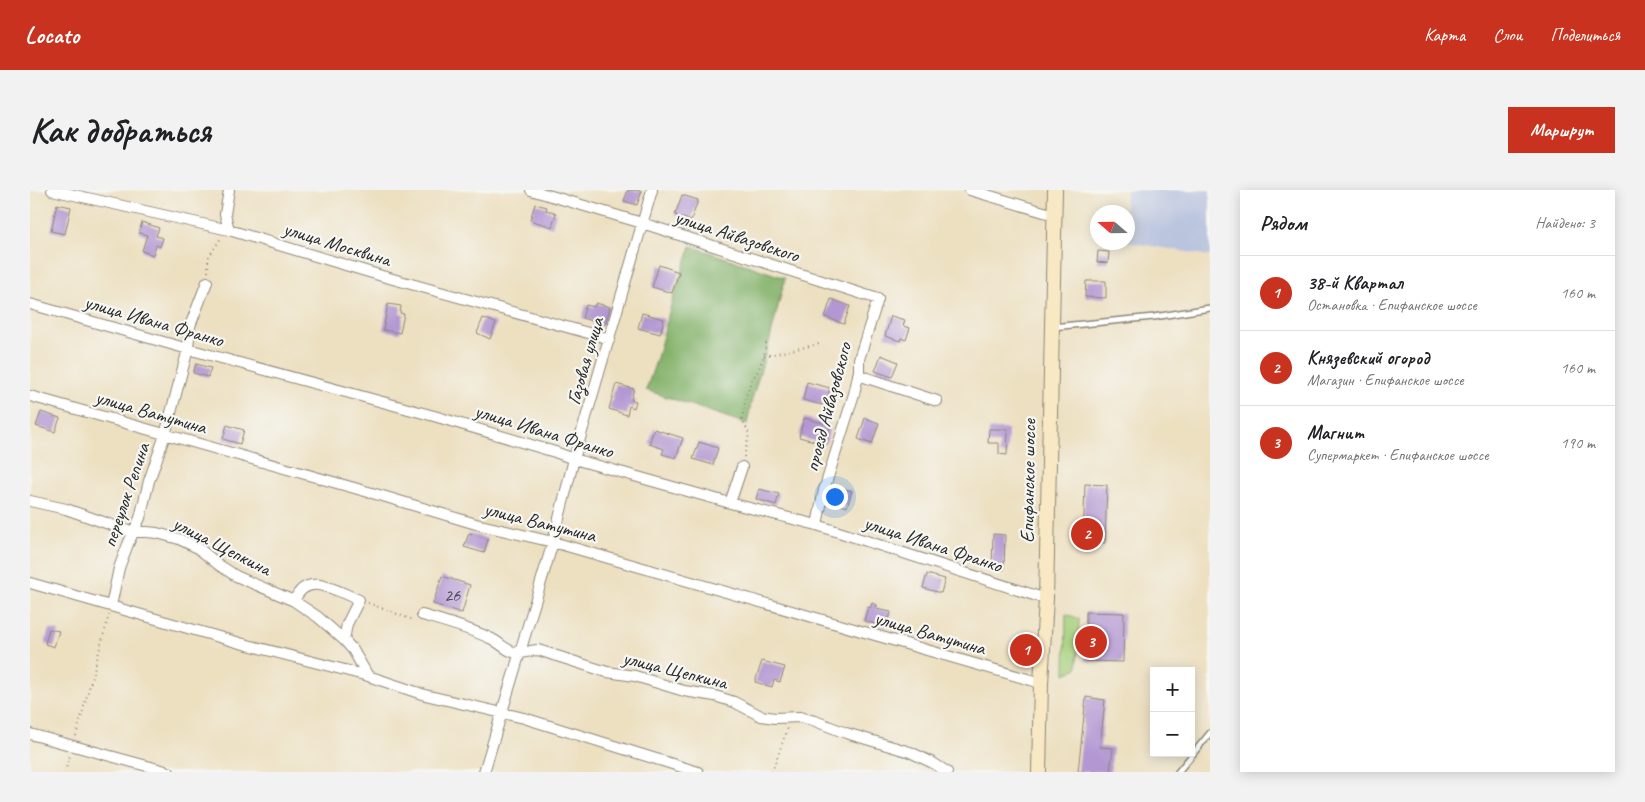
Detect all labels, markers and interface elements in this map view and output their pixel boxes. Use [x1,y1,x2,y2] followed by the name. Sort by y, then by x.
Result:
[25,20,79,50] text: Locato
[1424,24,1465,46] text: Карта
[1493,24,1522,46] text: Слои
[1550,24,1620,46] text: Поделиться
[1508,107,1615,153] button: Маршрут
[30,108,211,153] text: Как добраться
[671,204,803,268] street label: улица Айвазовского
[1090,205,1135,250] north arrow
[1260,210,1307,236] text: Рядом
[1535,213,1595,233] text: Найдено: 3
[279,216,395,273] street label: улица Москвина
[1307,271,1403,295] text: 38-й Квартал
[1272,283,1280,303] text: 1
[1561,283,1595,303] text: 160 m
[81,289,227,353] street label: улица Ивана Франко
[1307,295,1477,315] text: Остановка · Епифанское шоссе
[561,313,611,408] street label: Газовая улица
[799,339,857,474] street label: проезд Айвазовского
[1307,346,1429,370] text: Князевский огород
[1272,358,1280,378] text: 2
[1561,358,1595,378] text: 160 m
[1307,370,1464,390] text: Магазин · Епифанское шоссе
[92,384,211,440] street label: улица Ватутина
[471,398,617,464] street label: улица Ивана Франко
[1014,417,1042,543] street label: Епифанское шоссе
[1307,421,1364,445] text: Магнит
[1272,433,1280,453] text: 3
[1561,433,1595,453] text: 190 m
[96,438,156,550] street label: переулок Репина
[1307,445,1488,465] text: Супермаркет · Епифанское шоссе
[822,484,848,510] your location
[481,496,600,548] street label: улица Ватутина
[168,510,277,582] street label: улица Щепкина
[860,510,1006,578] street label: улица Ивана Франко
[1071,515,1103,553] pin: 2
[444,584,461,606] house number: 26
[871,605,990,661] street label: улица Ватутина
[1075,623,1107,661] pin: 3
[1010,631,1042,669] pin: 1
[619,645,731,695] street label: улица Щепкина
[1150,667,1195,757] map controls
[1150,667,1195,712] button: +
[1150,712,1195,757] button: −

